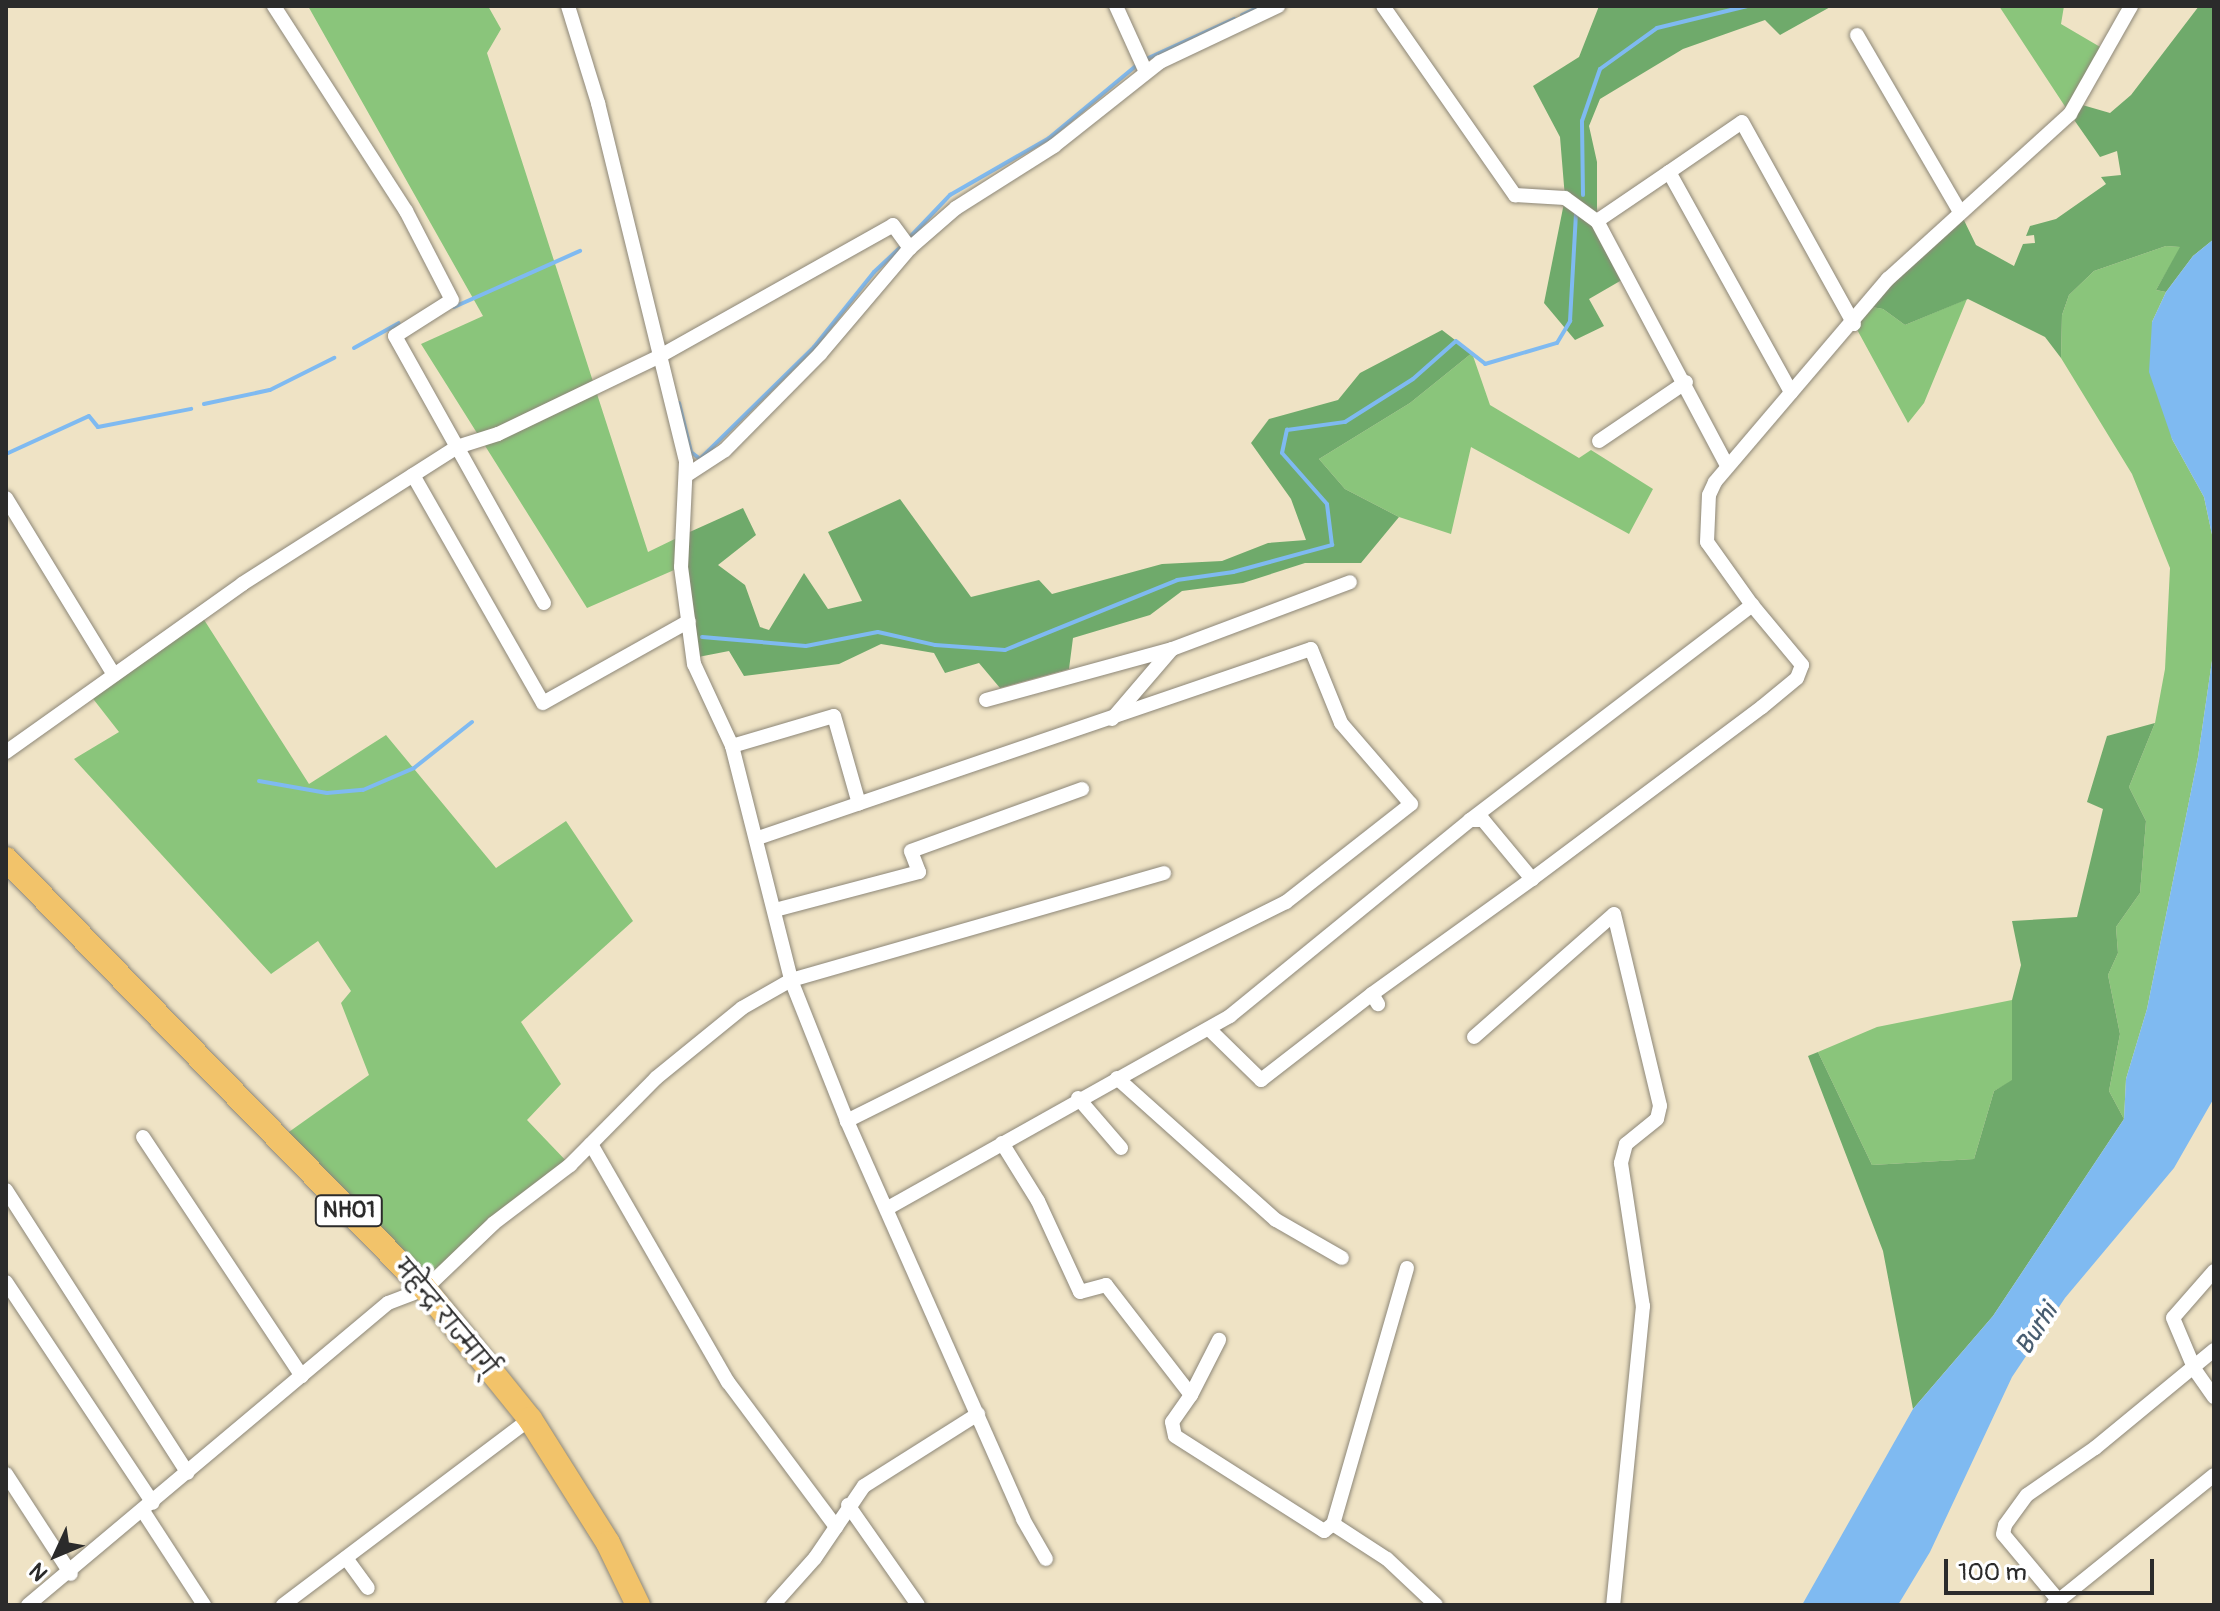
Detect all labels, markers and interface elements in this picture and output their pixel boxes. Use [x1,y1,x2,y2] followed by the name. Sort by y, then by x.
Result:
[313,1193,385,1229] road number: NH01
[388,1254,502,1382] street label: महेन्द्र राज्मार्ग्
[2009,1299,2065,1361] water label: Burhi
[16,1515,96,1595] north arrow
[1948,1543,2158,1593] scale bar
[23,1557,54,1587] text: N
[1958,1558,2027,1587] text: 100 m

